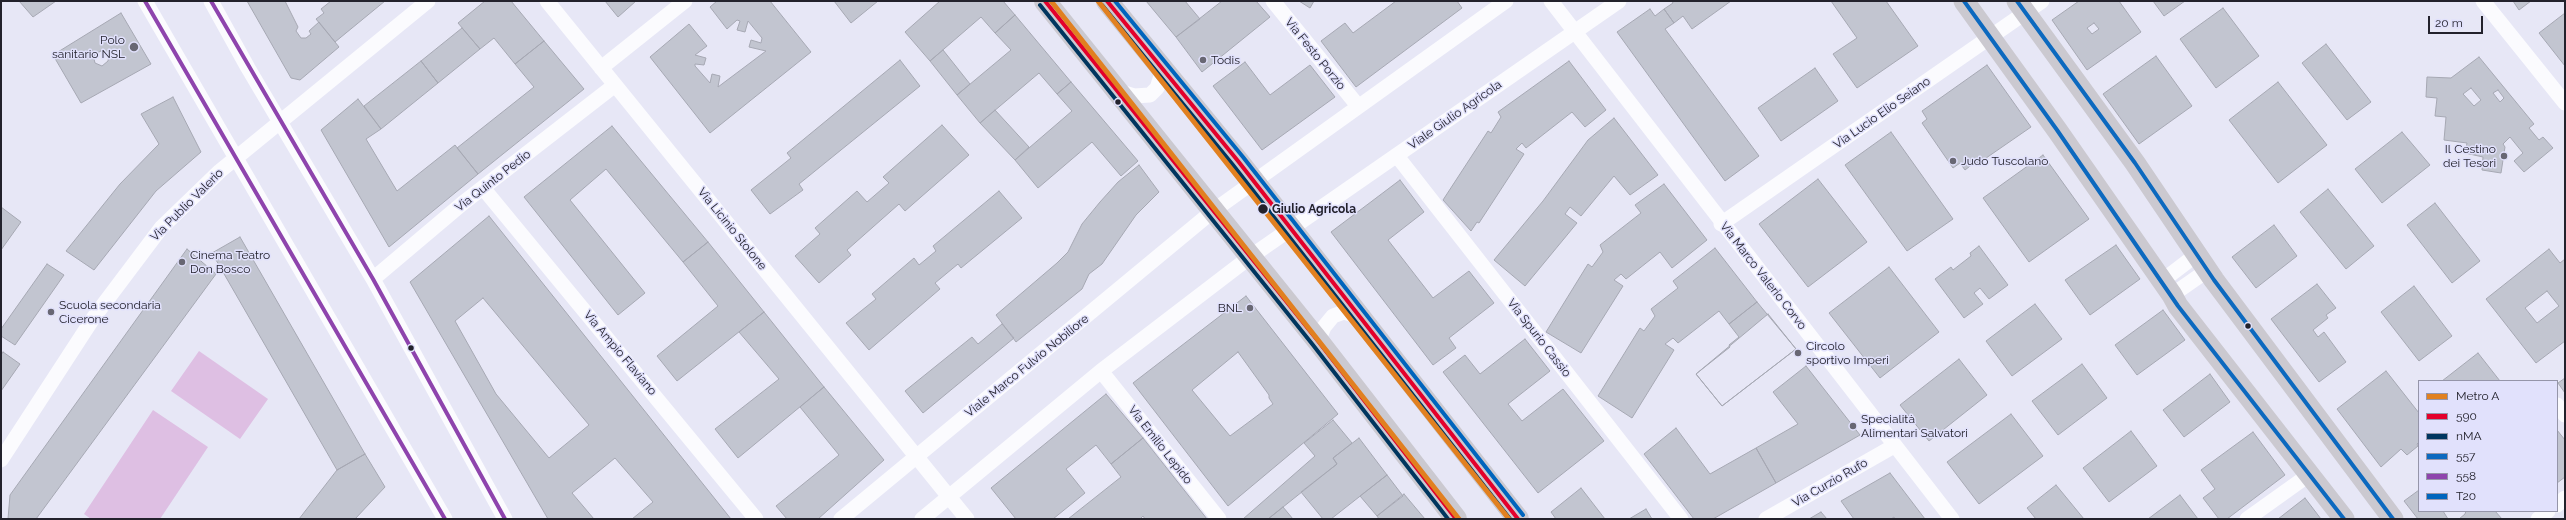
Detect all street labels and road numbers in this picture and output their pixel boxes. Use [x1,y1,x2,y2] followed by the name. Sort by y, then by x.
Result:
[1282,15,1348,93] street label: Via Festo Porzio
[1831,74,1933,152] street label: Via Lucio Elio Seiano
[1406,77,1504,153] street label: Viale Giulio Agricola
[452,147,534,215] street label: Via Quinto Pedio
[148,166,226,244] street label: Via Publio Valerio
[694,185,770,273] street label: Via Licinio Stolone
[1717,219,1809,333] street label: Via Marco Valerio Corvo
[1504,296,1574,380] street label: Via Spurio Cassio
[580,308,660,398] street label: Via Ampio Flaviano
[962,312,1092,420] street label: Viale Marco Fulvio Nobiliore
[1125,403,1195,487] street label: Via Emilio Lepido
[1790,456,1870,510] street label: Via Curzio Rufo

